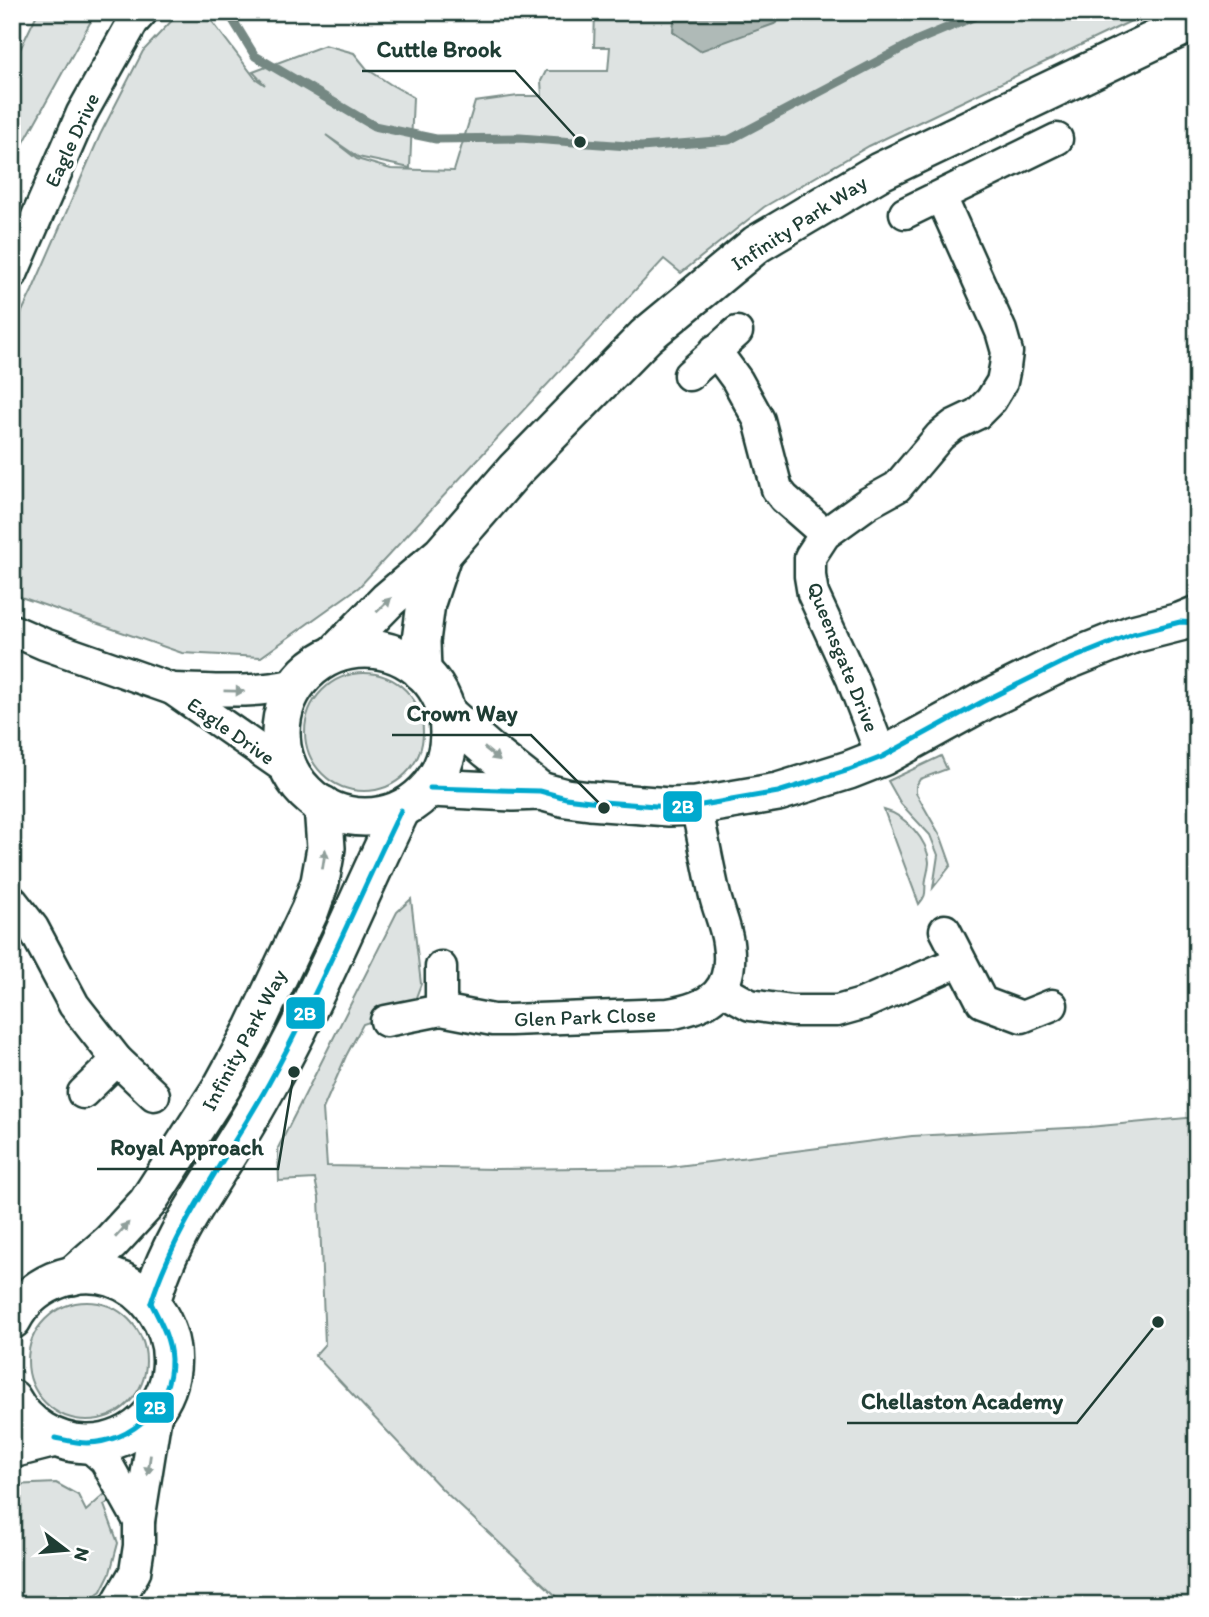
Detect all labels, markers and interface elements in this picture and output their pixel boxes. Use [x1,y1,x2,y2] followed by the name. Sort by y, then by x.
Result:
[362,27,515,71] callout: Cuttle Brook
[377,35,503,63] text: Cuttle Brook
[39,89,104,191] street label: Eagle Drive
[726,169,871,276] street label: Infinity Park Way
[802,578,885,735] street label: Queensgate Drive
[375,597,392,613] one-way arrow
[223,685,245,697] one-way arrow
[183,691,280,770] street label: Eagle Drive
[392,691,531,735] callout: Crown Way
[406,699,518,727] text: Crown Way
[483,746,501,761] one-way arrow
[662,790,703,823] line badge: 2B
[672,795,694,818] text: 2B
[319,848,330,870] one-way arrow
[196,965,291,1115] street label: Infinity Park Way
[285,996,326,1030] line badge: 2B
[294,1002,316,1025] text: 2B
[513,1002,656,1031] street label: Glen Park Close
[97,1125,278,1169] callout: Royal Approach
[110,1133,264,1161] text: Royal Approach
[114,1221,130,1239] one-way arrow
[847,1379,1077,1423] callout: Chellaston Academy
[861,1387,1063,1415] text: Chellaston Academy
[135,1391,175,1424] line badge: 2B
[144,1396,166,1419] text: 2B
[143,1454,154,1476] one-way arrow
[32,1516,102,1586] north arrow
[69,1545,95,1564] text: N

